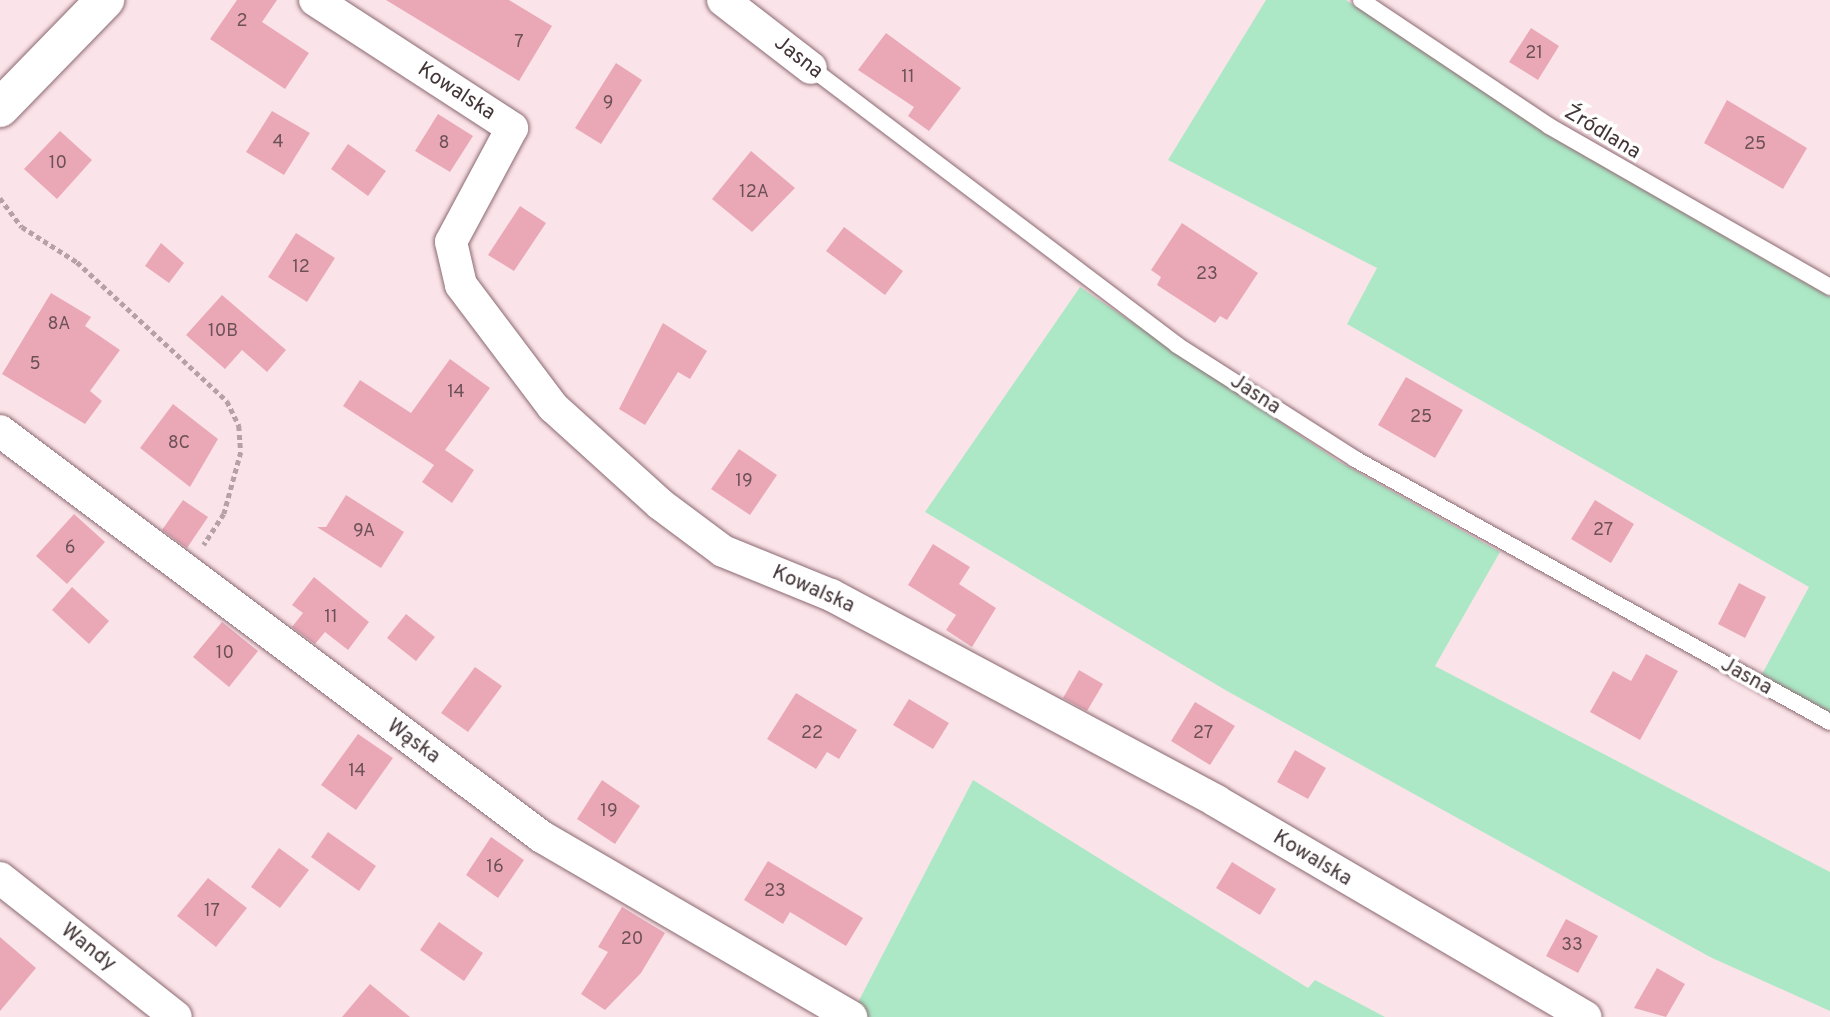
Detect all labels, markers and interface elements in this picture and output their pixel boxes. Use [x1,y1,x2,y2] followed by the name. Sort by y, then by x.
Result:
[236,11,248,33] house number: 2
[768,31,828,85] street label: Jasna
[514,32,524,54] house number: 7
[1525,43,1543,65] house number: 21
[412,58,500,126] street label: Kowalska
[901,67,915,89] house number: 11
[603,93,613,115] house number: 9
[1559,100,1645,166] street label: Źródlana
[272,132,284,154] house number: 4
[439,133,449,155] house number: 8
[1744,134,1766,156] house number: 25
[49,153,67,175] house number: 10
[739,182,769,204] house number: 12A
[292,257,310,279] house number: 12
[1196,264,1218,286] house number: 23
[47,314,71,336] house number: 8A
[208,321,238,343] house number: 10B
[29,354,41,376] house number: 5
[1225,369,1285,421] street label: Jasna
[447,382,465,404] house number: 14
[1410,407,1432,429] house number: 25
[168,433,190,455] house number: 8C
[735,471,753,493] house number: 19
[1593,520,1613,542] house number: 27
[353,521,375,543] house number: 9A
[65,538,75,560] house number: 6
[768,561,858,619] street label: Kowalska
[324,607,338,629] house number: 11
[216,643,234,665] house number: 10
[1716,653,1776,701] street label: Jasna
[381,714,445,770] street label: Wąska
[801,723,823,745] house number: 22
[1193,723,1213,745] house number: 27
[348,761,366,783] house number: 14
[600,801,618,823] house number: 19
[1268,826,1356,892] street label: Kowalska
[486,857,504,879] house number: 16
[764,881,786,903] house number: 23
[204,901,220,923] house number: 17
[55,919,121,977] street label: Wandy
[621,929,643,951] house number: 20
[1561,935,1583,957] house number: 33

